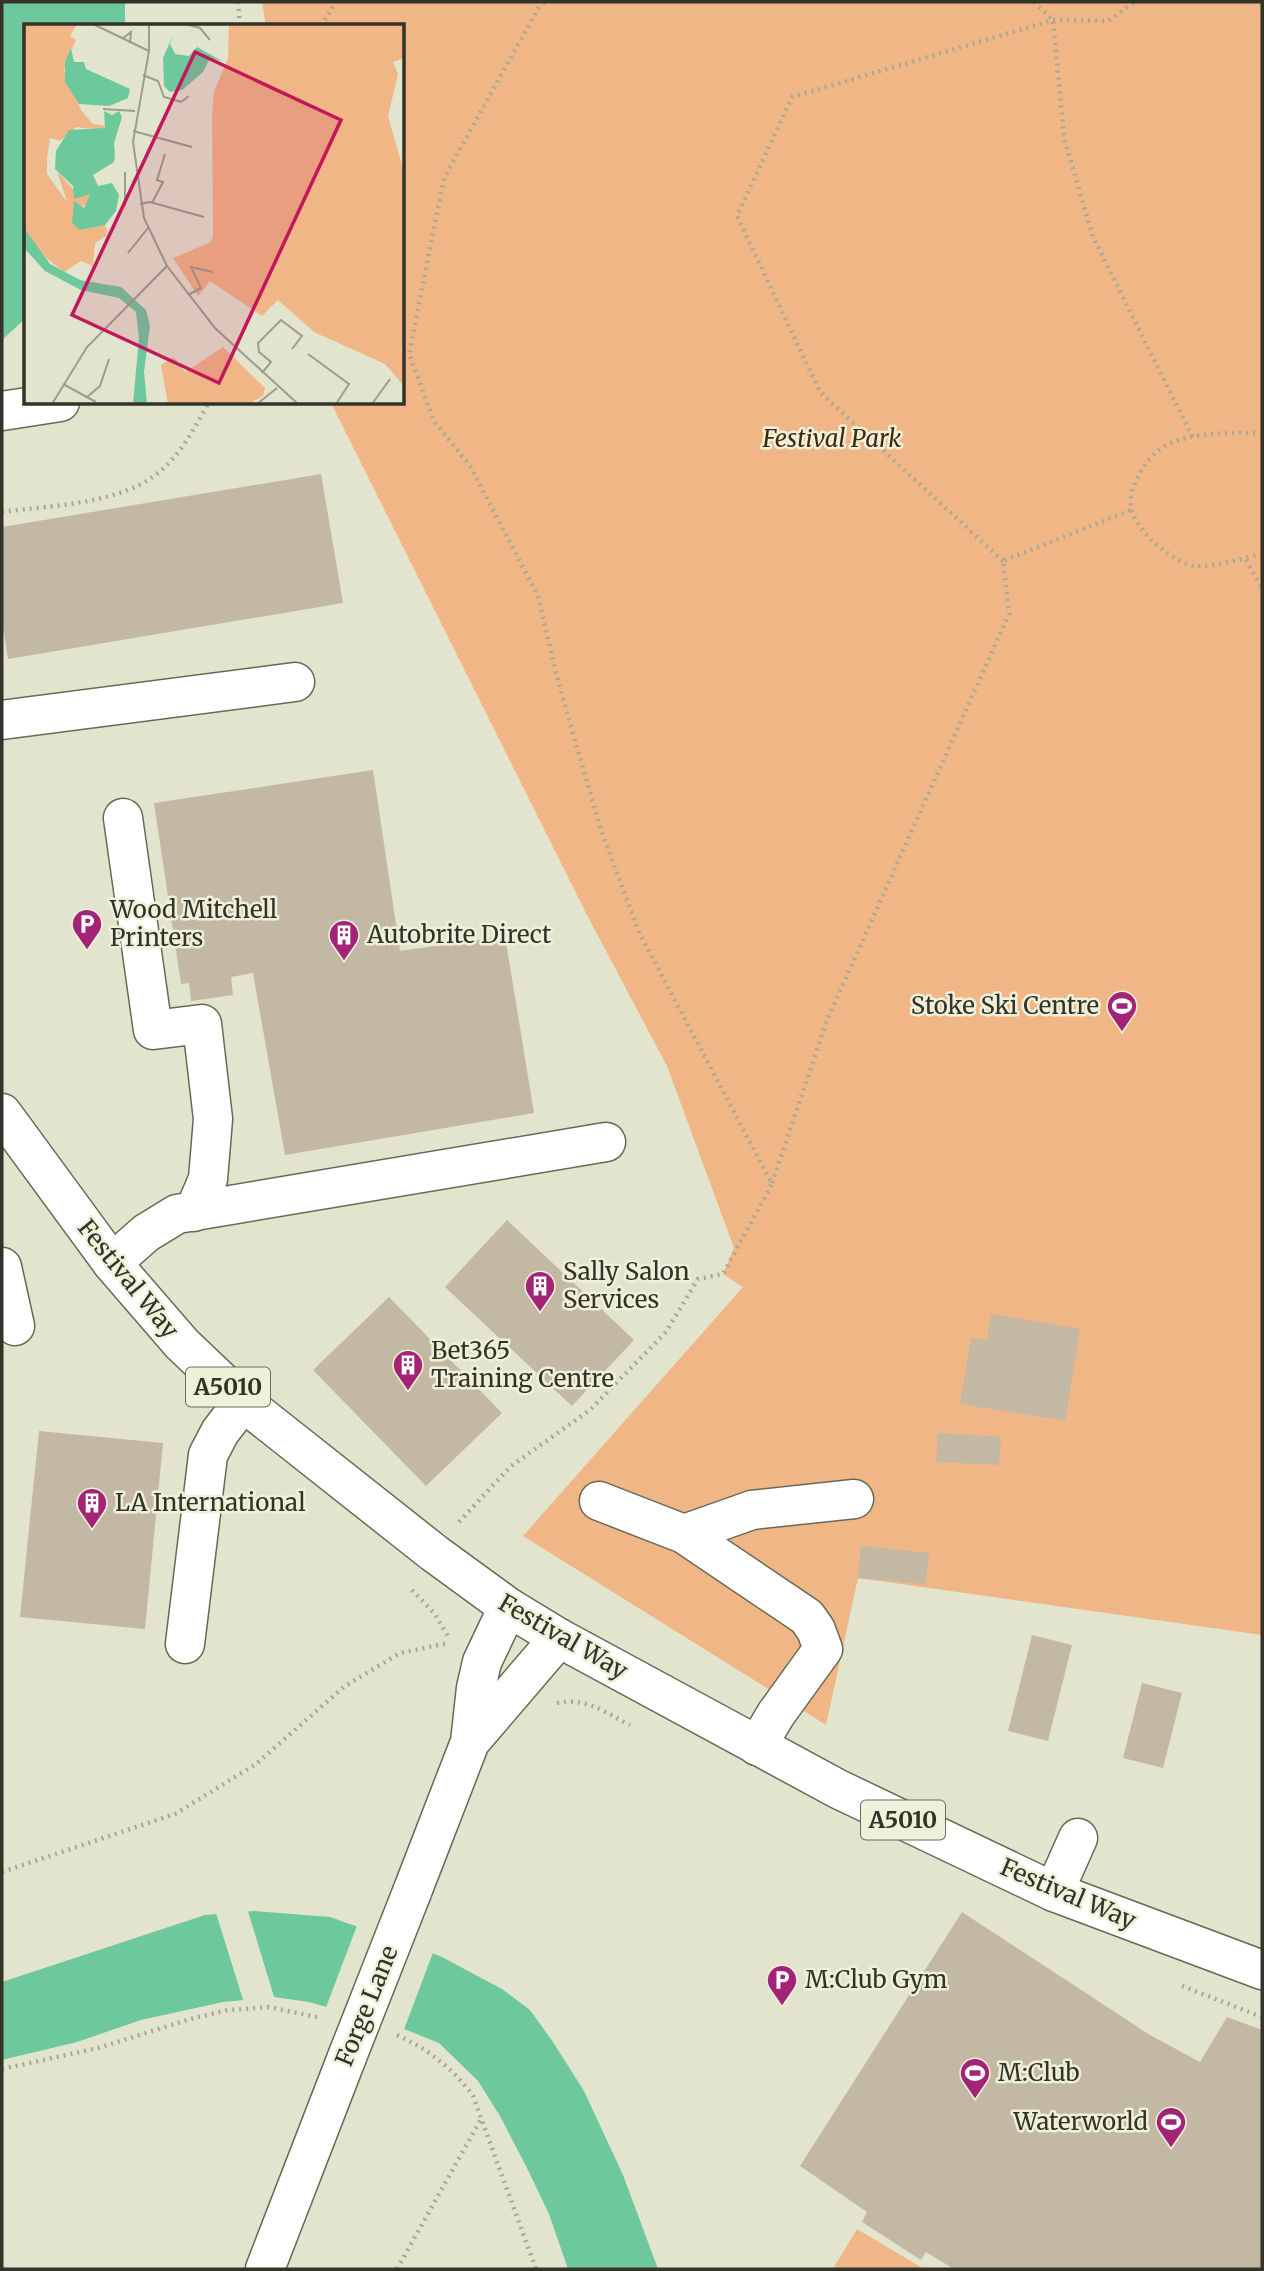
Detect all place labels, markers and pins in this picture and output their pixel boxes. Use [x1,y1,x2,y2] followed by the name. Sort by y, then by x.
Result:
[109,894,277,953] place label: Wood Mitchell Printers
[70,907,104,951] parking icon: Wood Mitchell Printers
[327,918,361,962] building icon: Autobrite Direct
[366,919,552,950] place label: Autobrite Direct
[1105,989,1139,1033] sports icon: Stoke Ski Centre
[911,990,1099,1021] place label: Stoke Ski Centre
[563,1256,690,1315] place label: Sally Salon Services
[523,1269,557,1313] building icon: Sally Salon Services
[431,1335,614,1394] place label: Bet365 Training Centre
[391,1348,425,1392] building icon: Bet365 Training Centre
[75,1486,109,1530] building icon: LA International
[115,1487,306,1518] place label: LA International
[765,1963,799,2007] parking icon: M:Club Gym
[805,1964,947,1995] place label: M:Club Gym
[958,2056,992,2100] sports icon: M:Club
[998,2057,1080,2088] place label: M:Club
[1154,2105,1188,2149] sports icon: Waterworld
[1012,2106,1148,2137] place label: Waterworld

